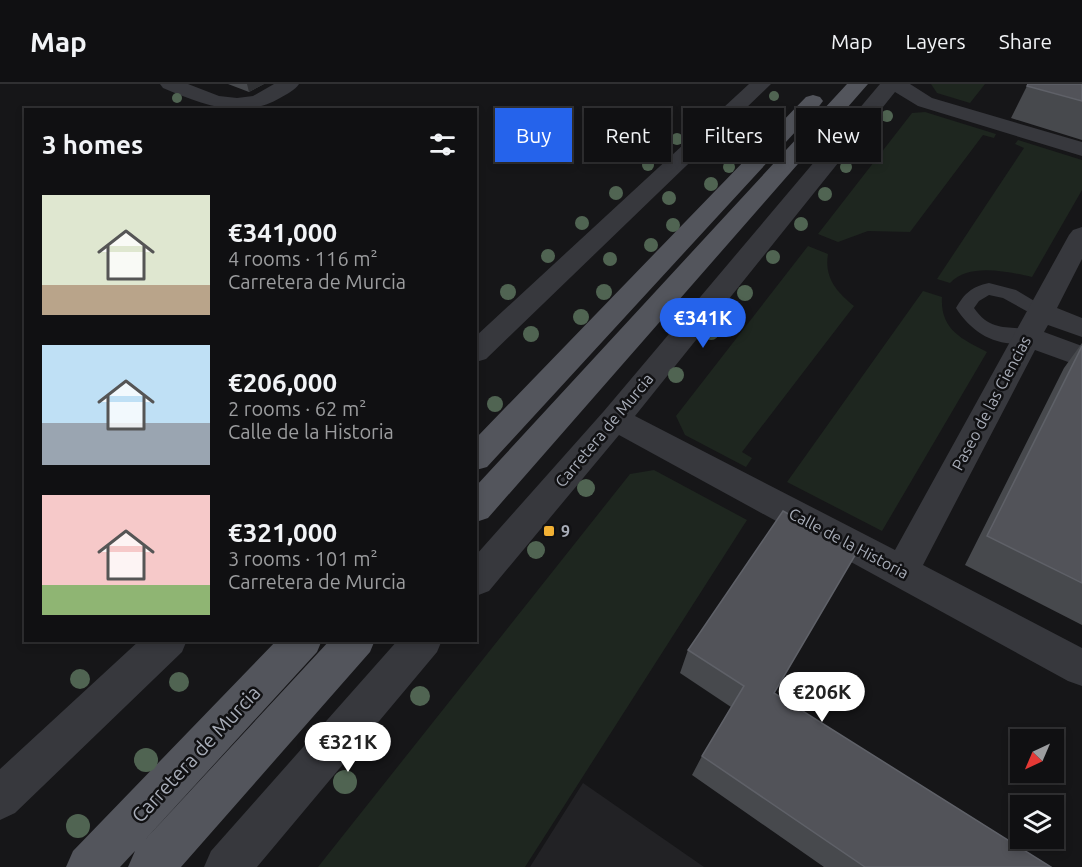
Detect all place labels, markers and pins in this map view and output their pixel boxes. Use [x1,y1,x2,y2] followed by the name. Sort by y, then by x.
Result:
[661,298,745,349] pin: €341K
[561,522,570,540] place label: 9
[542,524,556,538] marker: 9
[780,672,864,723] pin: €206K
[306,722,390,773] pin: €321K

